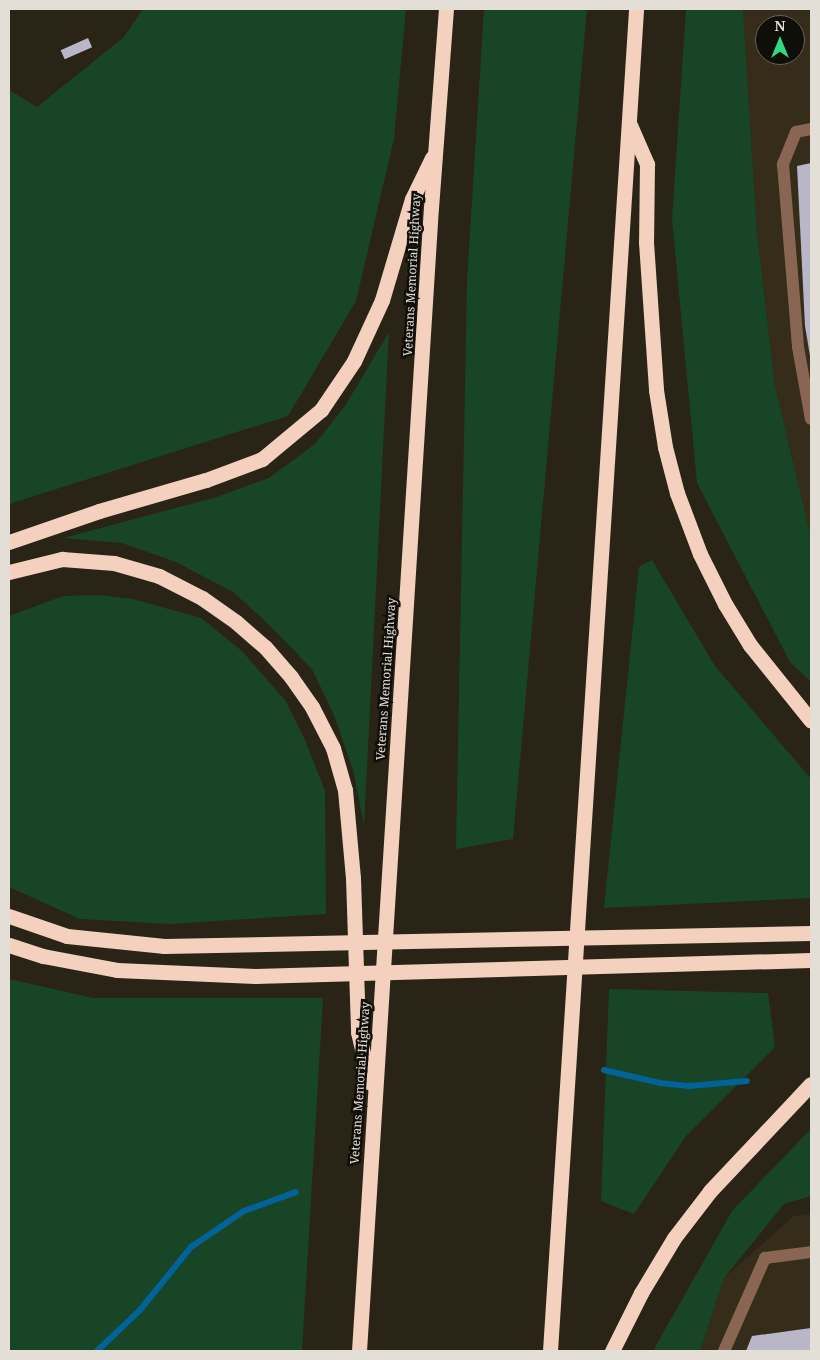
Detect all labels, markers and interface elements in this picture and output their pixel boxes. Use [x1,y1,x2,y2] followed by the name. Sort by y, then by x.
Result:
[755,15,805,65] north arrow
[774,16,786,35] text: N
[401,193,423,357] street label: Veterans Memorial Highway
[373,597,399,761] street label: Veterans Memorial Highway
[347,1001,373,1165] street label: Veterans Memorial Highway

